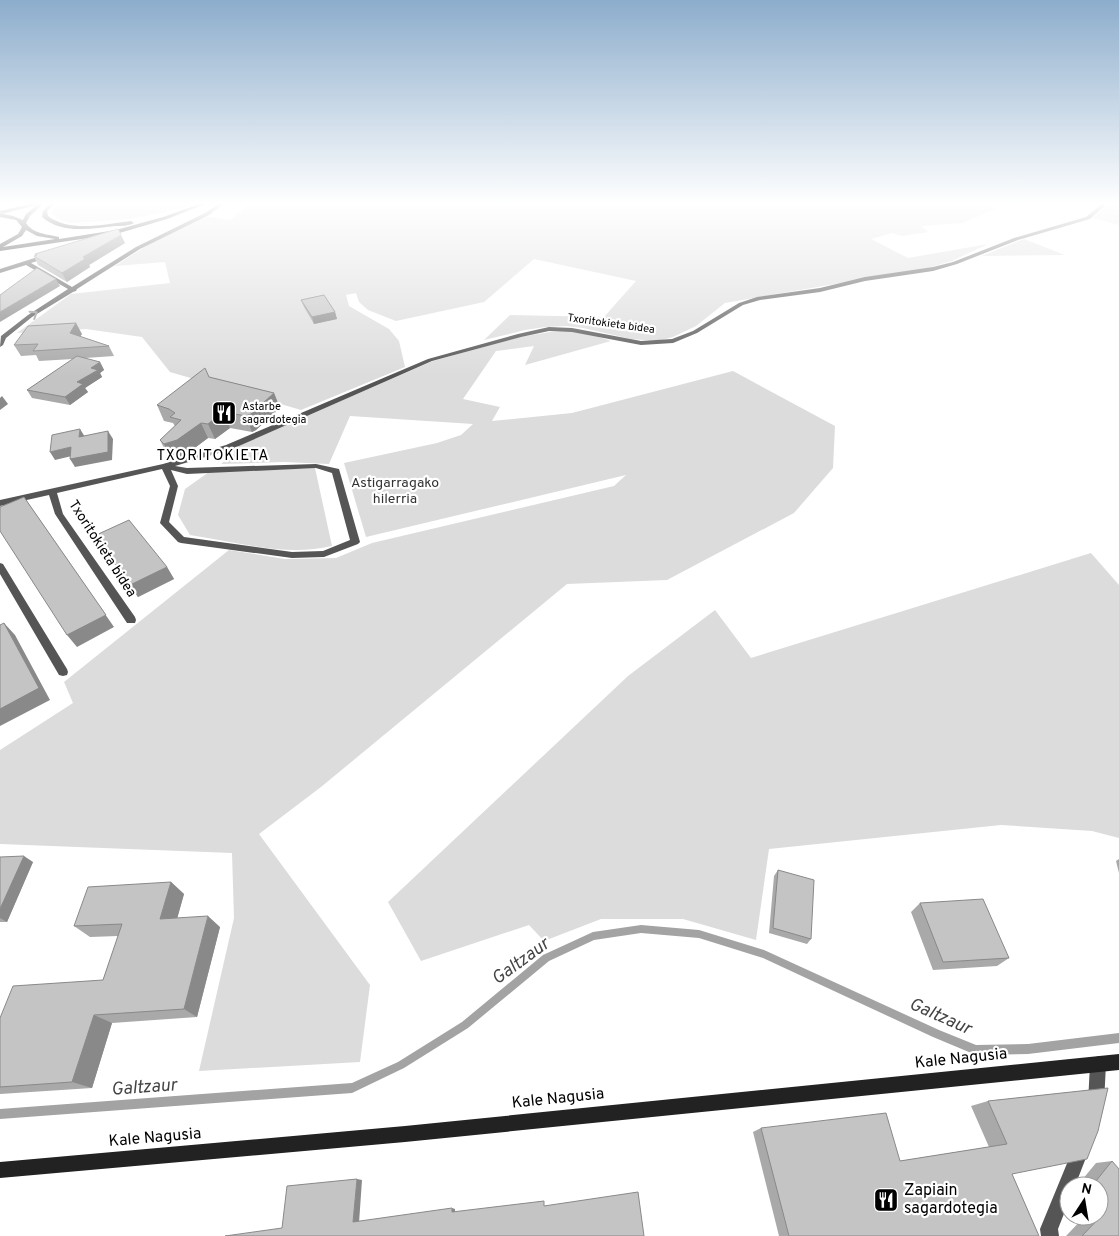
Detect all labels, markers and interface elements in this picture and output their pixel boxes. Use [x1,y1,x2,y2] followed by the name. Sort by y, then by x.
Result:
[28,311,37,321] one-way arrow
[566,311,656,337] street label: Txoritokieta bidea
[211,400,237,426] restaurant icon: Astarbe sagardotegia
[242,400,307,427] place label: Astarbe sagardotegia
[156,447,270,466] district label: TXORITOKIETA
[351,475,439,508] park label: Astigarragako hilerria
[64,497,140,601] street label: Txoritokieta bidea
[488,932,556,991] water label: Galtzaur
[905,993,977,1042] water label: Galtzaur
[914,1044,1008,1074] street label: Kale Nagusia
[110,1074,180,1102] water label: Galtzaur
[511,1084,605,1114] street label: Kale Nagusia
[108,1124,202,1152] street label: Kale Nagusia
[1059,1176,1109,1226] north arrow
[1080,1180,1093,1199] text: N
[904,1181,998,1219] place label: Zapiain sagardotegia
[873,1187,899,1213] restaurant icon: Zapiain sagardotegia

